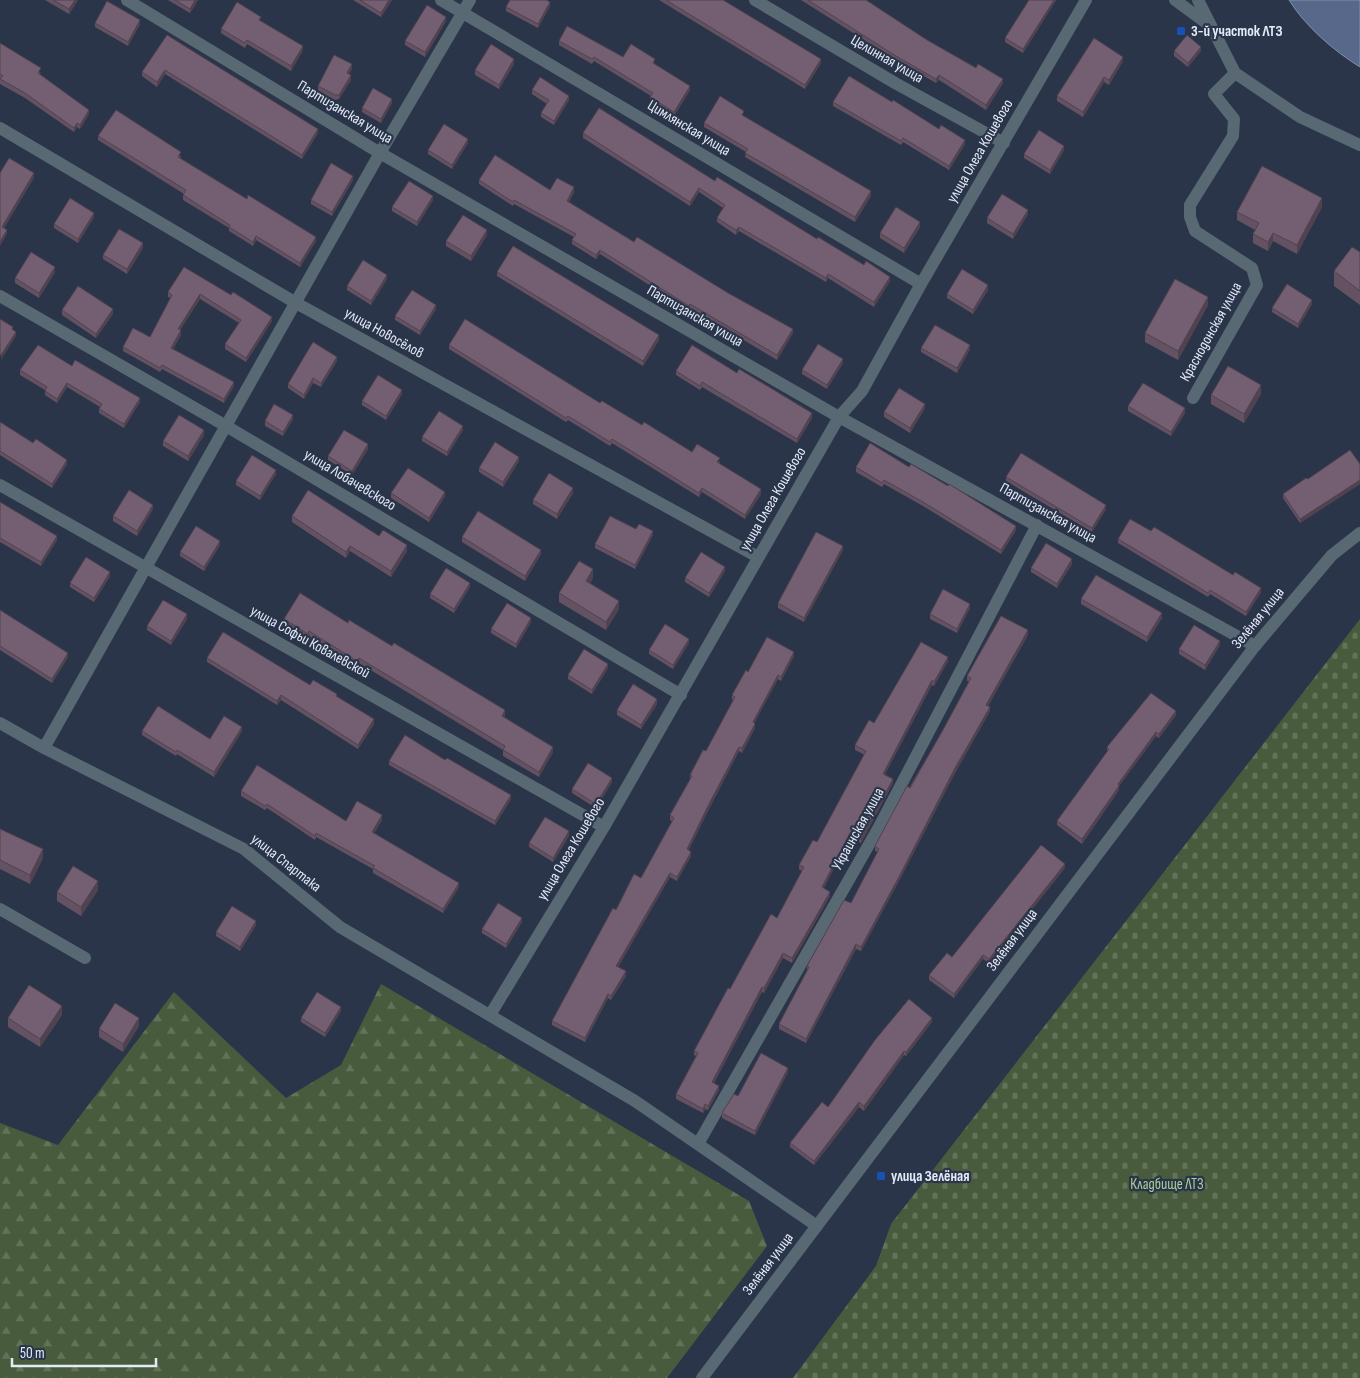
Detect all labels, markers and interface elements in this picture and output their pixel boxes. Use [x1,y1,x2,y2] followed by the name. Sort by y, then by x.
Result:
[1191,22,1282,41] place label: 3-й участок ЛТЗ
[1175,25,1187,37] marker: 3-й участок ЛТЗ
[847,31,927,88] street label: Целинная улица
[294,76,396,148] street label: Партизанская улица
[644,96,734,160] street label: Цимлянская улица
[943,96,1017,206] street label: улица Олега Кошевого
[1176,279,1246,385] street label: Краснодонская улица
[644,281,747,351] street label: Партизанская улица
[341,303,427,363] street label: улица Новосёлов
[736,444,810,554] street label: улица Олега Кошевого
[300,445,400,515] street label: улица Лобачевского
[996,479,1100,548] street label: Партизанская улица
[1227,583,1289,653] street label: Зелёная улица
[247,601,373,683] street label: улица Софьи Ковалевской
[828,784,889,874] street label: Украинская улица
[533,794,609,904] street label: улица Олега Кошевого
[247,830,325,896] street label: улица Спартака
[982,905,1042,975] street label: Зелёная улица
[891,1167,969,1186] place label: улица Зелёная
[875,1170,887,1182] marker: улица Зелёная
[1130,1175,1204,1194] park label: Кладбище ЛТЗ
[738,1229,798,1299] street label: Зелёная улица
[12,1336,156,1368] scale bar
[20,1344,45,1363] text: 50 m

